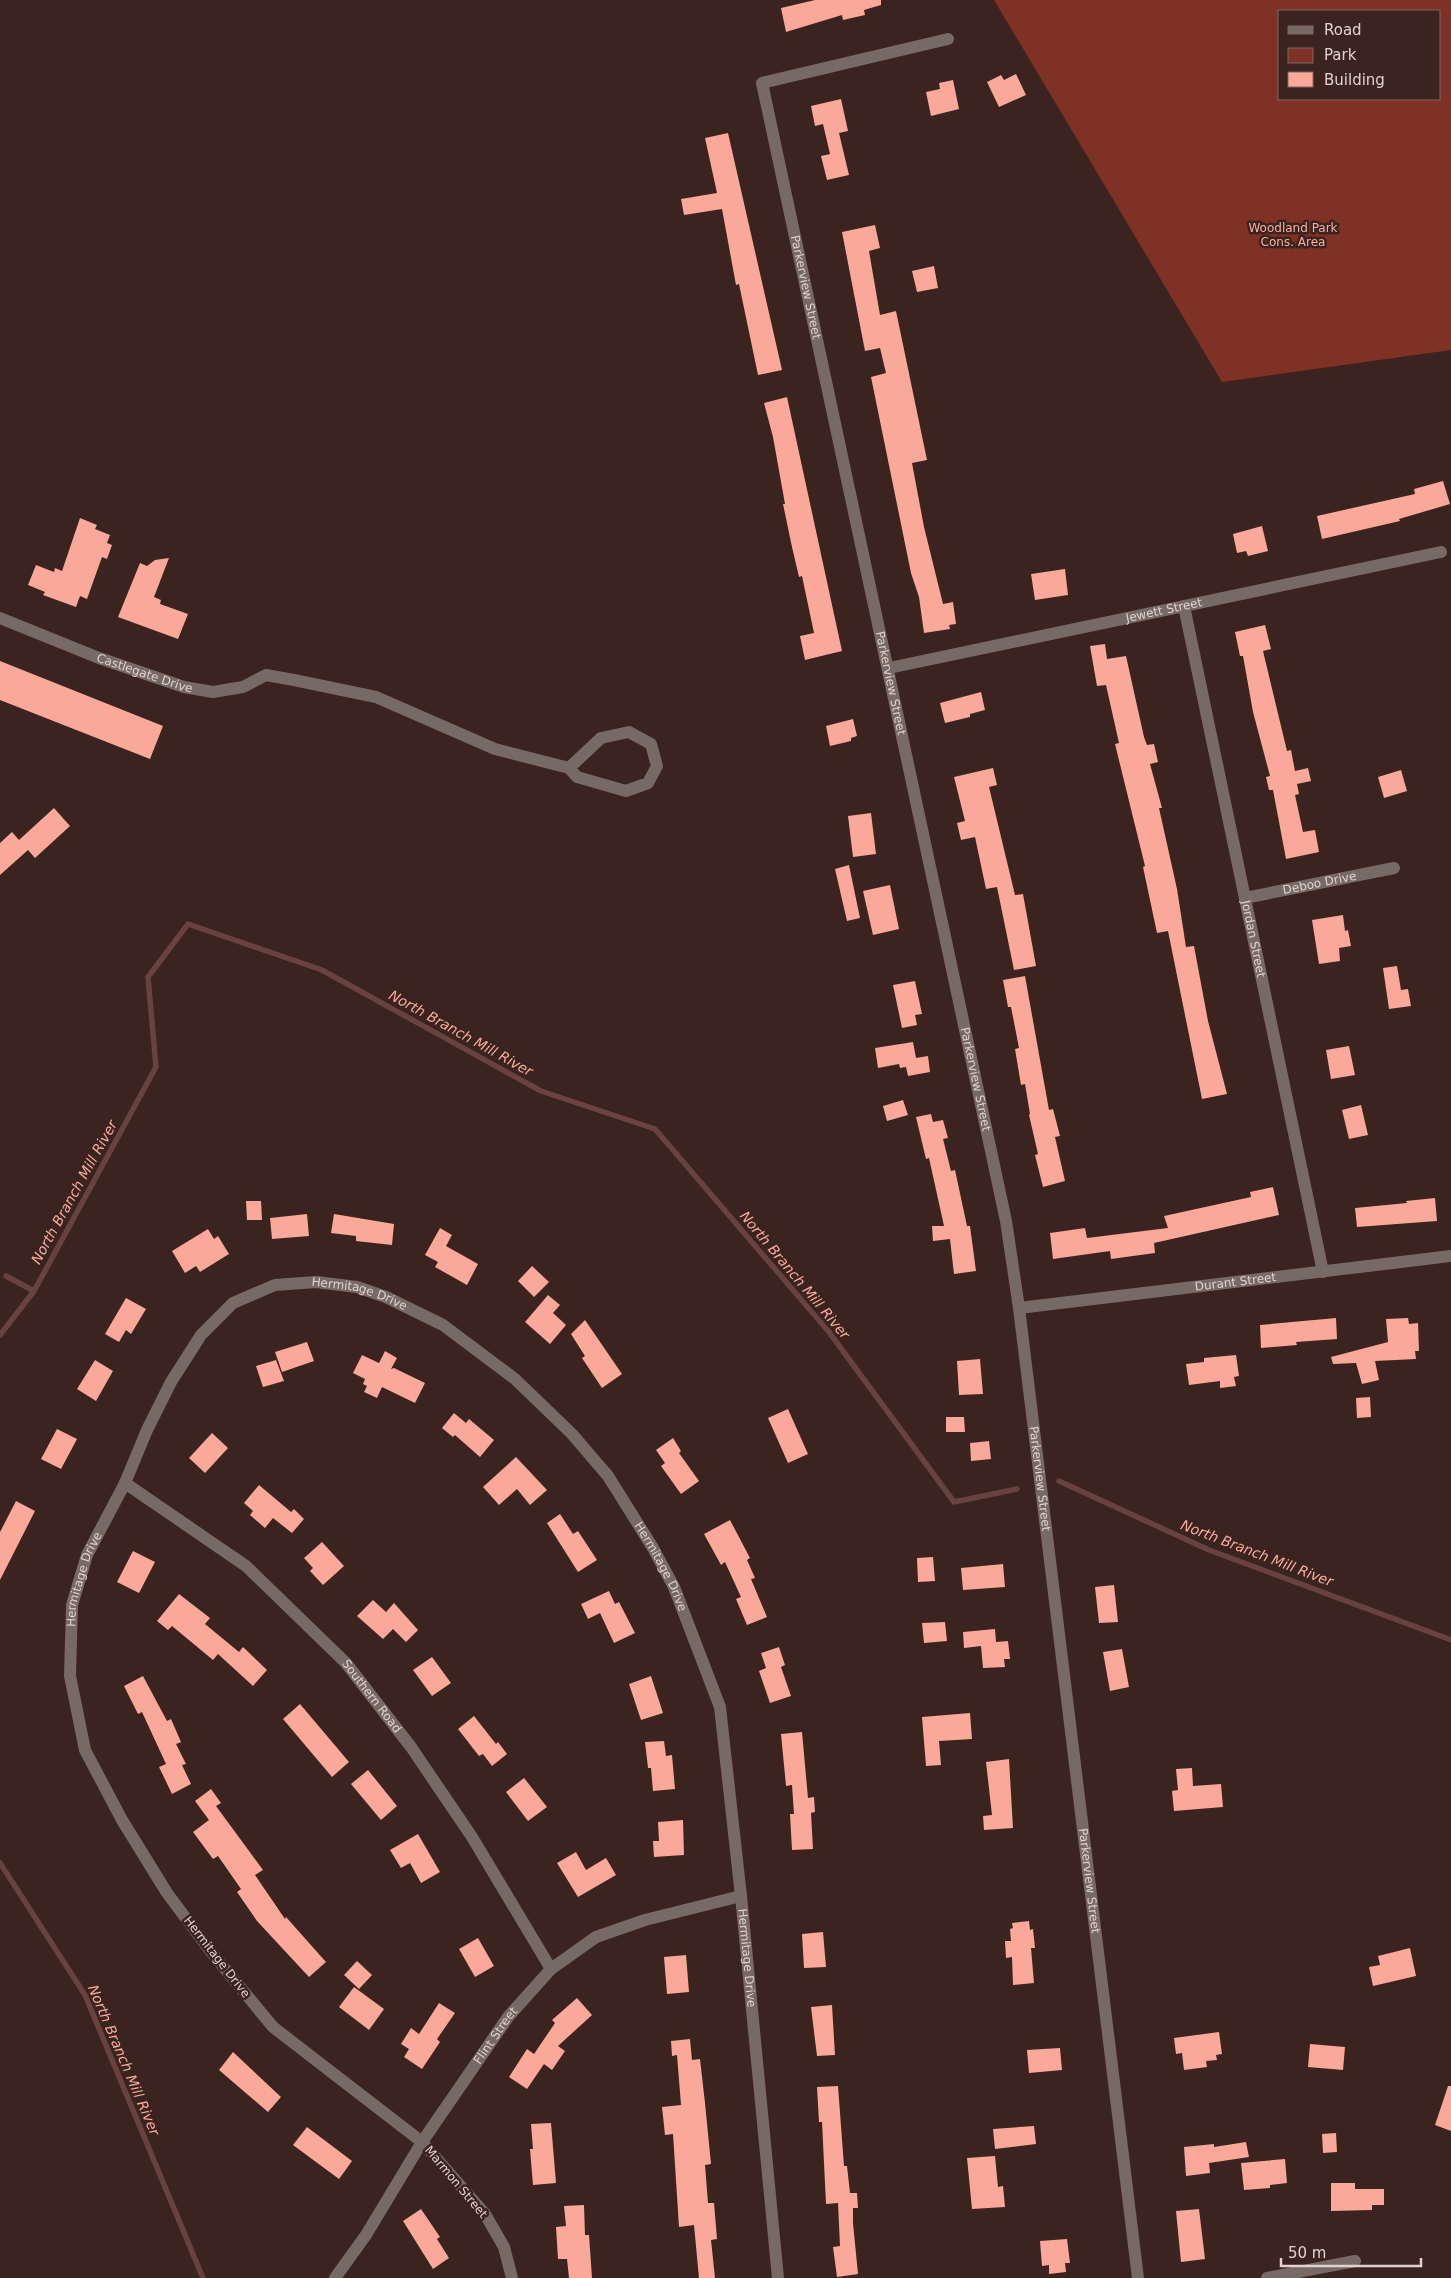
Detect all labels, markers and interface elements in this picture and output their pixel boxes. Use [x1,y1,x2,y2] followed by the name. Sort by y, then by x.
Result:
[1278,10,1441,100] legend
[1324,21,1362,39] text: Road
[1324,46,1357,64] text: Park
[1324,71,1385,89] text: Building
[1248,221,1338,249] park label: Woodland Park Cons. Area
[788,234,824,341] street label: Parkerview Street
[1123,595,1204,625] street label: Jewett Street
[873,630,909,737] street label: Parkerview Street
[95,651,194,695] street label: Castlegate Drive
[1281,869,1358,897] street label: Deboo Drive
[1238,898,1268,979] street label: Jordan Street
[386,987,537,1080] water label: North Branch Mill River
[958,1026,994,1133] street label: Parkerview Street
[28,1116,121,1267] water label: North Branch Mill River
[737,1208,854,1343] water label: North Branch Mill River
[1194,1270,1277,1294] street label: Durant Street
[311,1275,410,1313] street label: Hermitage Drive
[1027,1425,1053,1532] street label: Parkerview Street
[1179,1517,1337,1590] water label: North Branch Mill River
[632,1519,690,1613] street label: Hermitage Drive
[64,1530,105,1627] street label: Hermitage Drive
[339,1657,404,1736] street label: Southern Road
[1076,1827,1103,1934] street label: Parkerview Street
[735,1908,759,2008] street label: Hermitage Drive
[181,1914,253,2000] street label: Hermitage Drive
[85,1982,163,2139] water label: North Branch Mill River
[471,2004,521,2067] street label: Flint Street
[422,2143,490,2221] street label: Marmon Street
[1281,2236,1421,2268] scale bar
[1288,2244,1326,2262] text: 50 m

